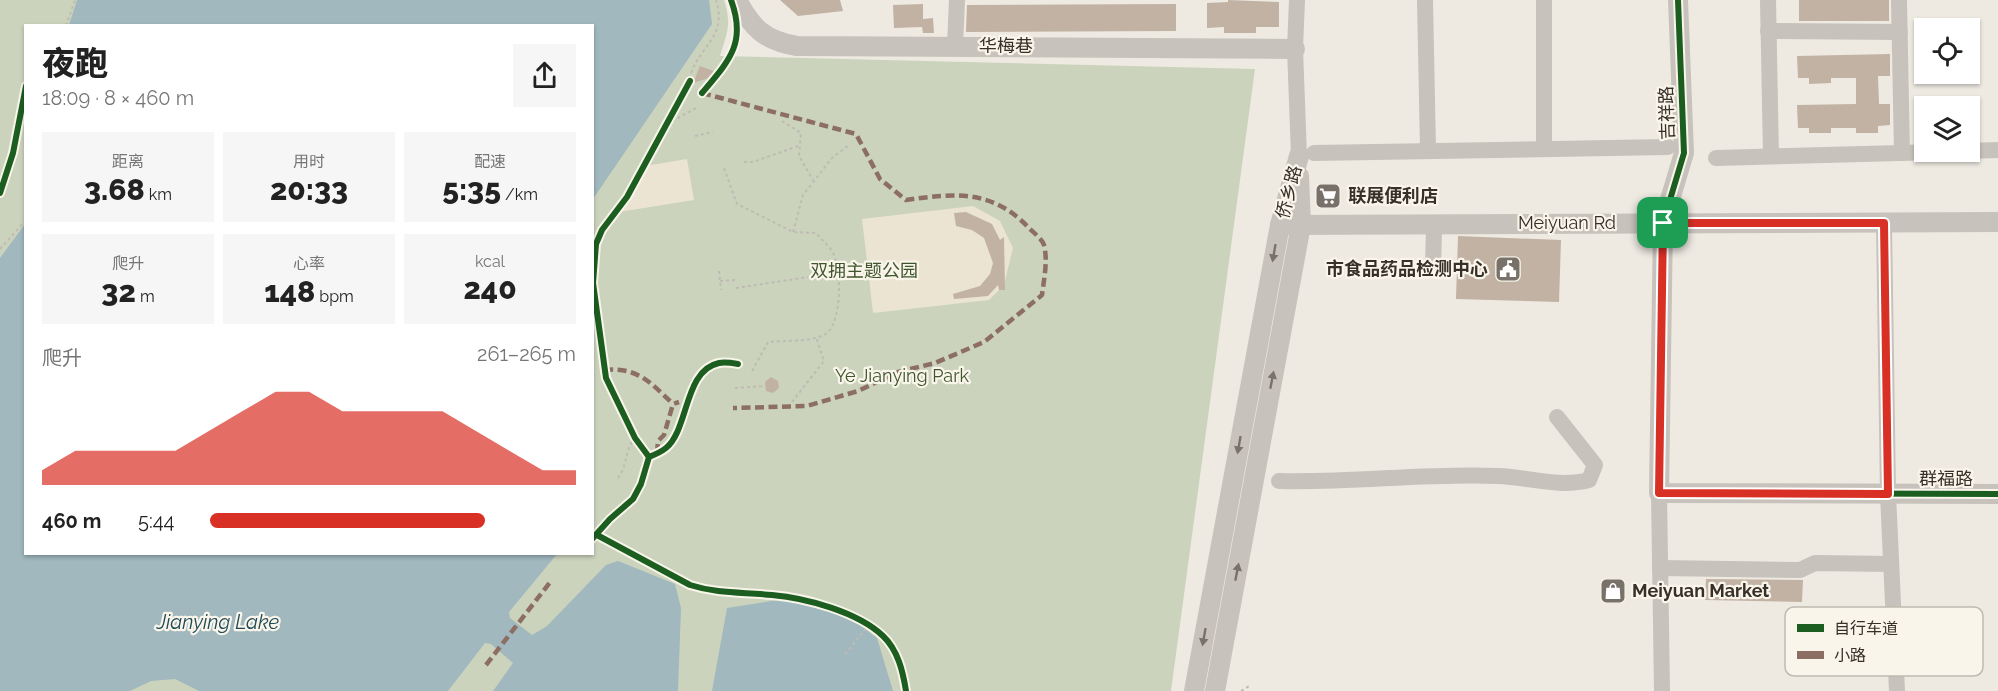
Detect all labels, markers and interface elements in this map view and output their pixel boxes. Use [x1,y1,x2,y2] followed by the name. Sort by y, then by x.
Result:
[1914,18,1980,162] map controls
[1914,18,1980,84] button: locate
[979,35,1033,56] street label: 华梅巷
[42,44,108,83] text: 夜跑
[513,44,576,107] button: share
[42,86,194,110] text: 18:09 · 8 × 460 m
[1655,86,1678,140] street label: 吉祥路
[1914,96,1980,162] button: layers
[112,152,144,171] text: 距离
[293,152,325,171] text: 用时
[474,152,506,171] text: 配速
[1271,163,1306,221] street label: 侨乡路
[84,172,145,207] text: 3.68
[270,172,348,207] text: 20:33
[442,172,501,207] text: 5:35
[1313,181,1343,211] supermarket icon: 联展便利店
[145,185,172,204] text: km
[501,185,538,204] text: /km
[1348,185,1438,206] place label: 联展便利店
[1637,197,1688,248] pin
[1646,206,1679,239] icon: arrive
[1518,212,1616,233] street label: Meiyuan Rd
[1269,244,1278,263] one-way arrow
[475,252,505,271] text: kcal
[112,254,144,273] text: 爬升
[293,254,325,273] text: 心率
[1493,254,1523,284] public building icon: 市食品药品检测中心
[1326,258,1488,279] place label: 市食品药品检测中心
[810,260,918,281] park label: 双拥主题公园
[463,271,517,306] text: 240
[101,274,136,309] text: 32
[264,274,315,309] text: 148
[136,287,155,306] text: m
[315,287,354,306] text: bpm
[477,342,576,366] text: 261–265 m
[42,346,82,370] text: 爬升
[835,365,969,386] park label: Ye Jianying Park
[1268,370,1277,389] one-way arrow
[1234,436,1243,455] one-way arrow
[1919,468,1973,489] street label: 群福路
[42,509,101,533] text: 460 m
[138,509,175,533] text: 5:44
[1233,562,1242,581] one-way arrow
[1598,576,1628,606] shop icon: Meiyuan Market
[1632,580,1769,601] place label: Meiyuan Market
[1785,607,1983,676] legend
[156,610,279,634] water label: Jianying Lake
[1834,619,1898,638] text: 自行车道
[1199,627,1208,646] one-way arrow
[1834,646,1866,665] text: 小路

